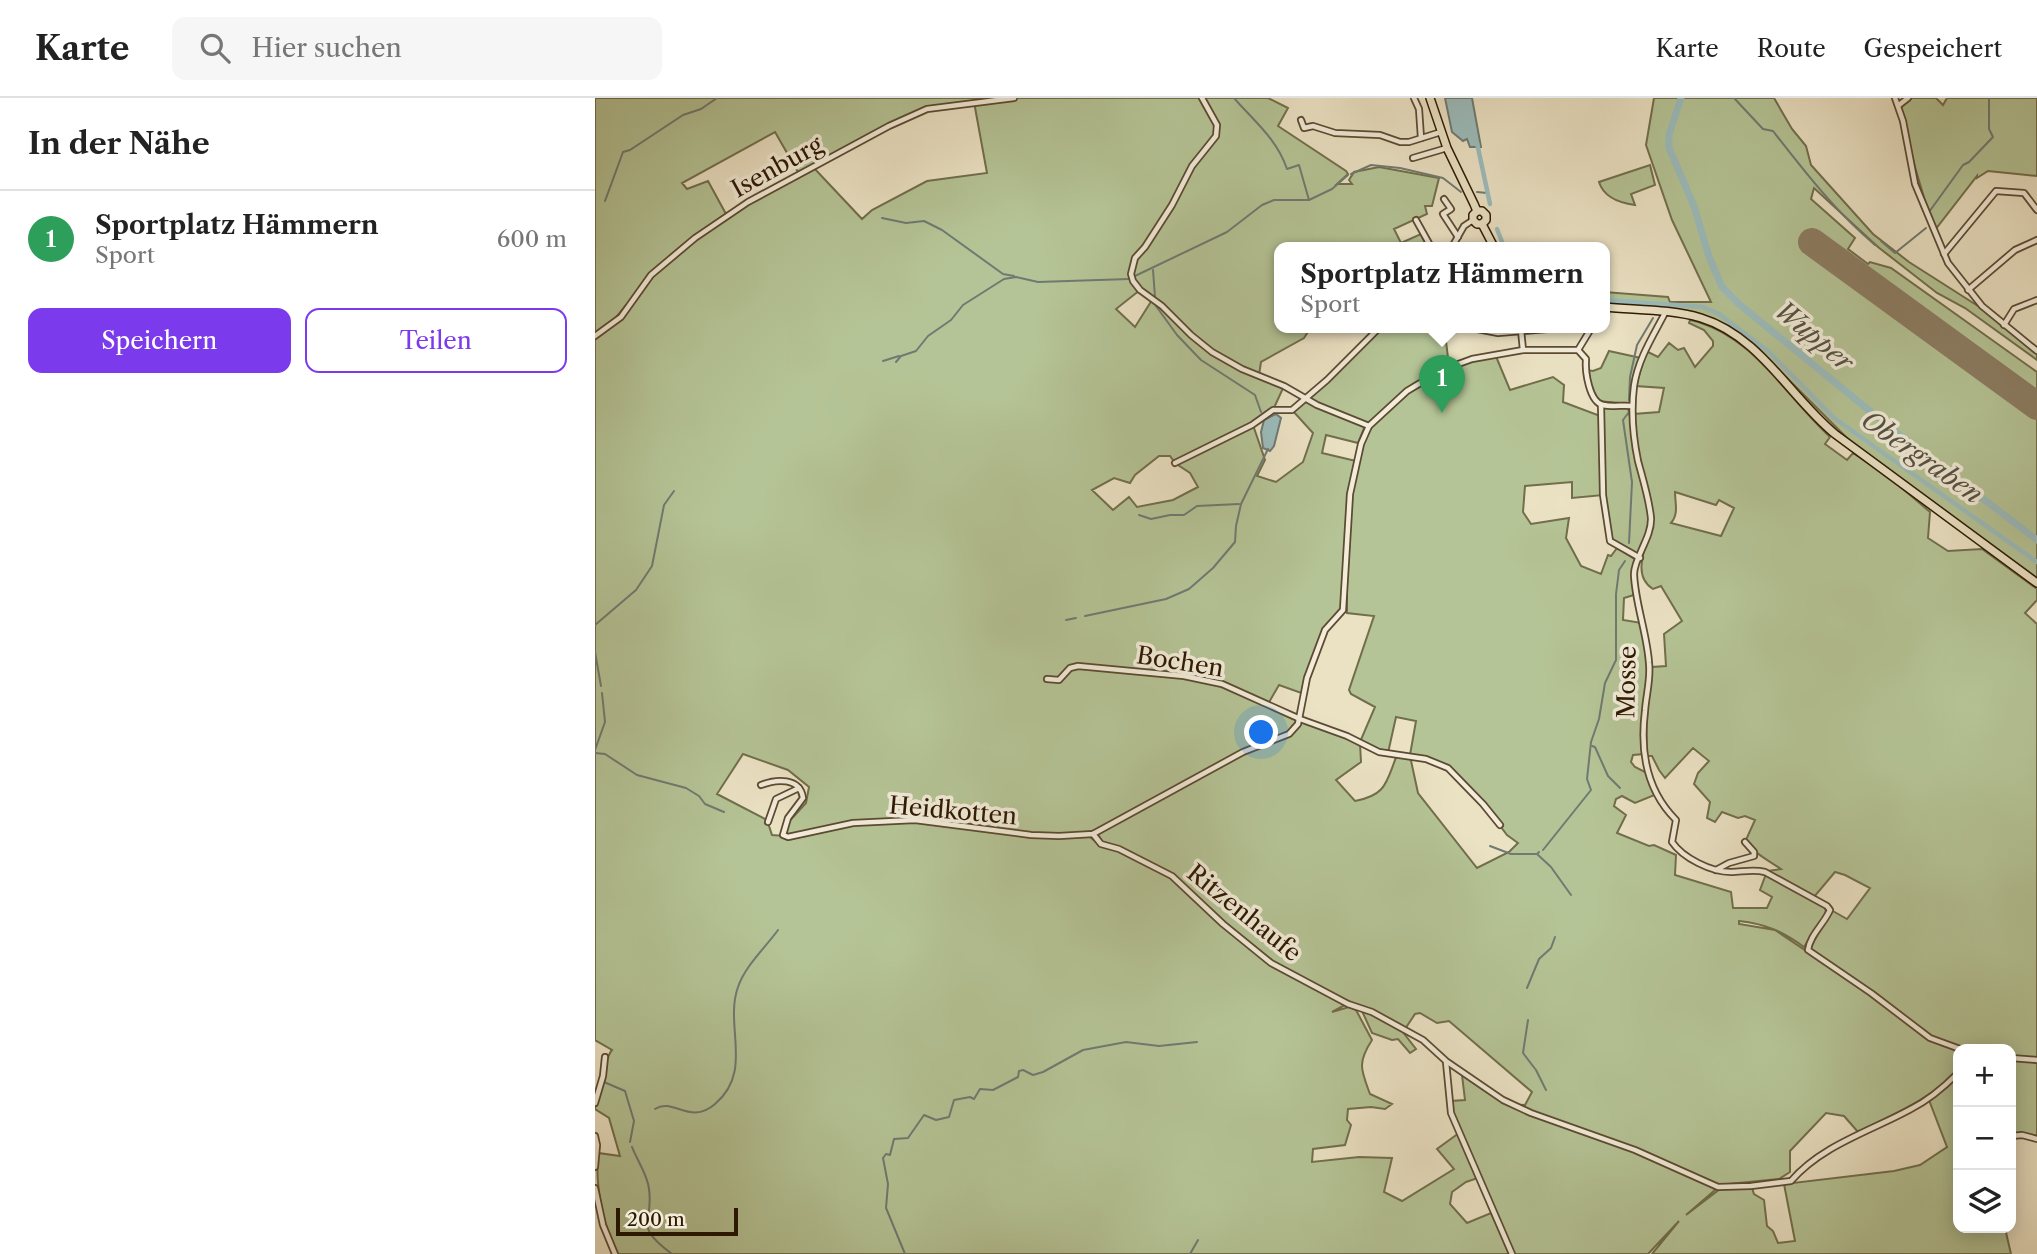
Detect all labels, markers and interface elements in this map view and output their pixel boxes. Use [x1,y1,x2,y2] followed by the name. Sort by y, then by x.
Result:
[172,17,662,80] search box
[35,28,130,69] text: Karte
[196,29,234,67] icon: search
[252,32,402,64] text: Hier suchen
[1655,34,1719,63] text: Karte
[1757,34,1826,63] text: Route
[1864,34,2002,63] text: Gespeichert
[28,125,210,162] text: In der Nähe
[726,130,828,203] street label: Isenburg
[95,209,378,241] text: Sportplatz Hämmern
[46,225,56,253] text: 1
[497,225,567,253] text: 600 m
[95,241,155,269] text: Sport
[1274,242,1610,333] popup
[1300,258,1584,290] text: Sportplatz Hämmern
[1300,290,1360,318] text: Sport
[1768,294,1861,379] water label: Wupper
[28,308,291,373] button: Speichern
[305,308,567,373] button: Teilen
[1419,355,1465,413] pin: 1
[1855,404,1989,510] water label: Obergraben
[1135,640,1226,683] street label: Bochen
[1611,645,1642,719] street label: Mosse
[1244,715,1278,749] your location
[888,790,1018,831] street label: Heidkotten
[1181,858,1307,967] street label: Ritzenhaufe
[1953,1044,2016,1233] map controls
[1953,1044,2016,1107] button: +
[1953,1107,2016,1170] button: −
[1953,1170,2016,1233] button: layers
[616,1205,739,1237] scale bar
[627,1208,685,1231] text: 200 m

